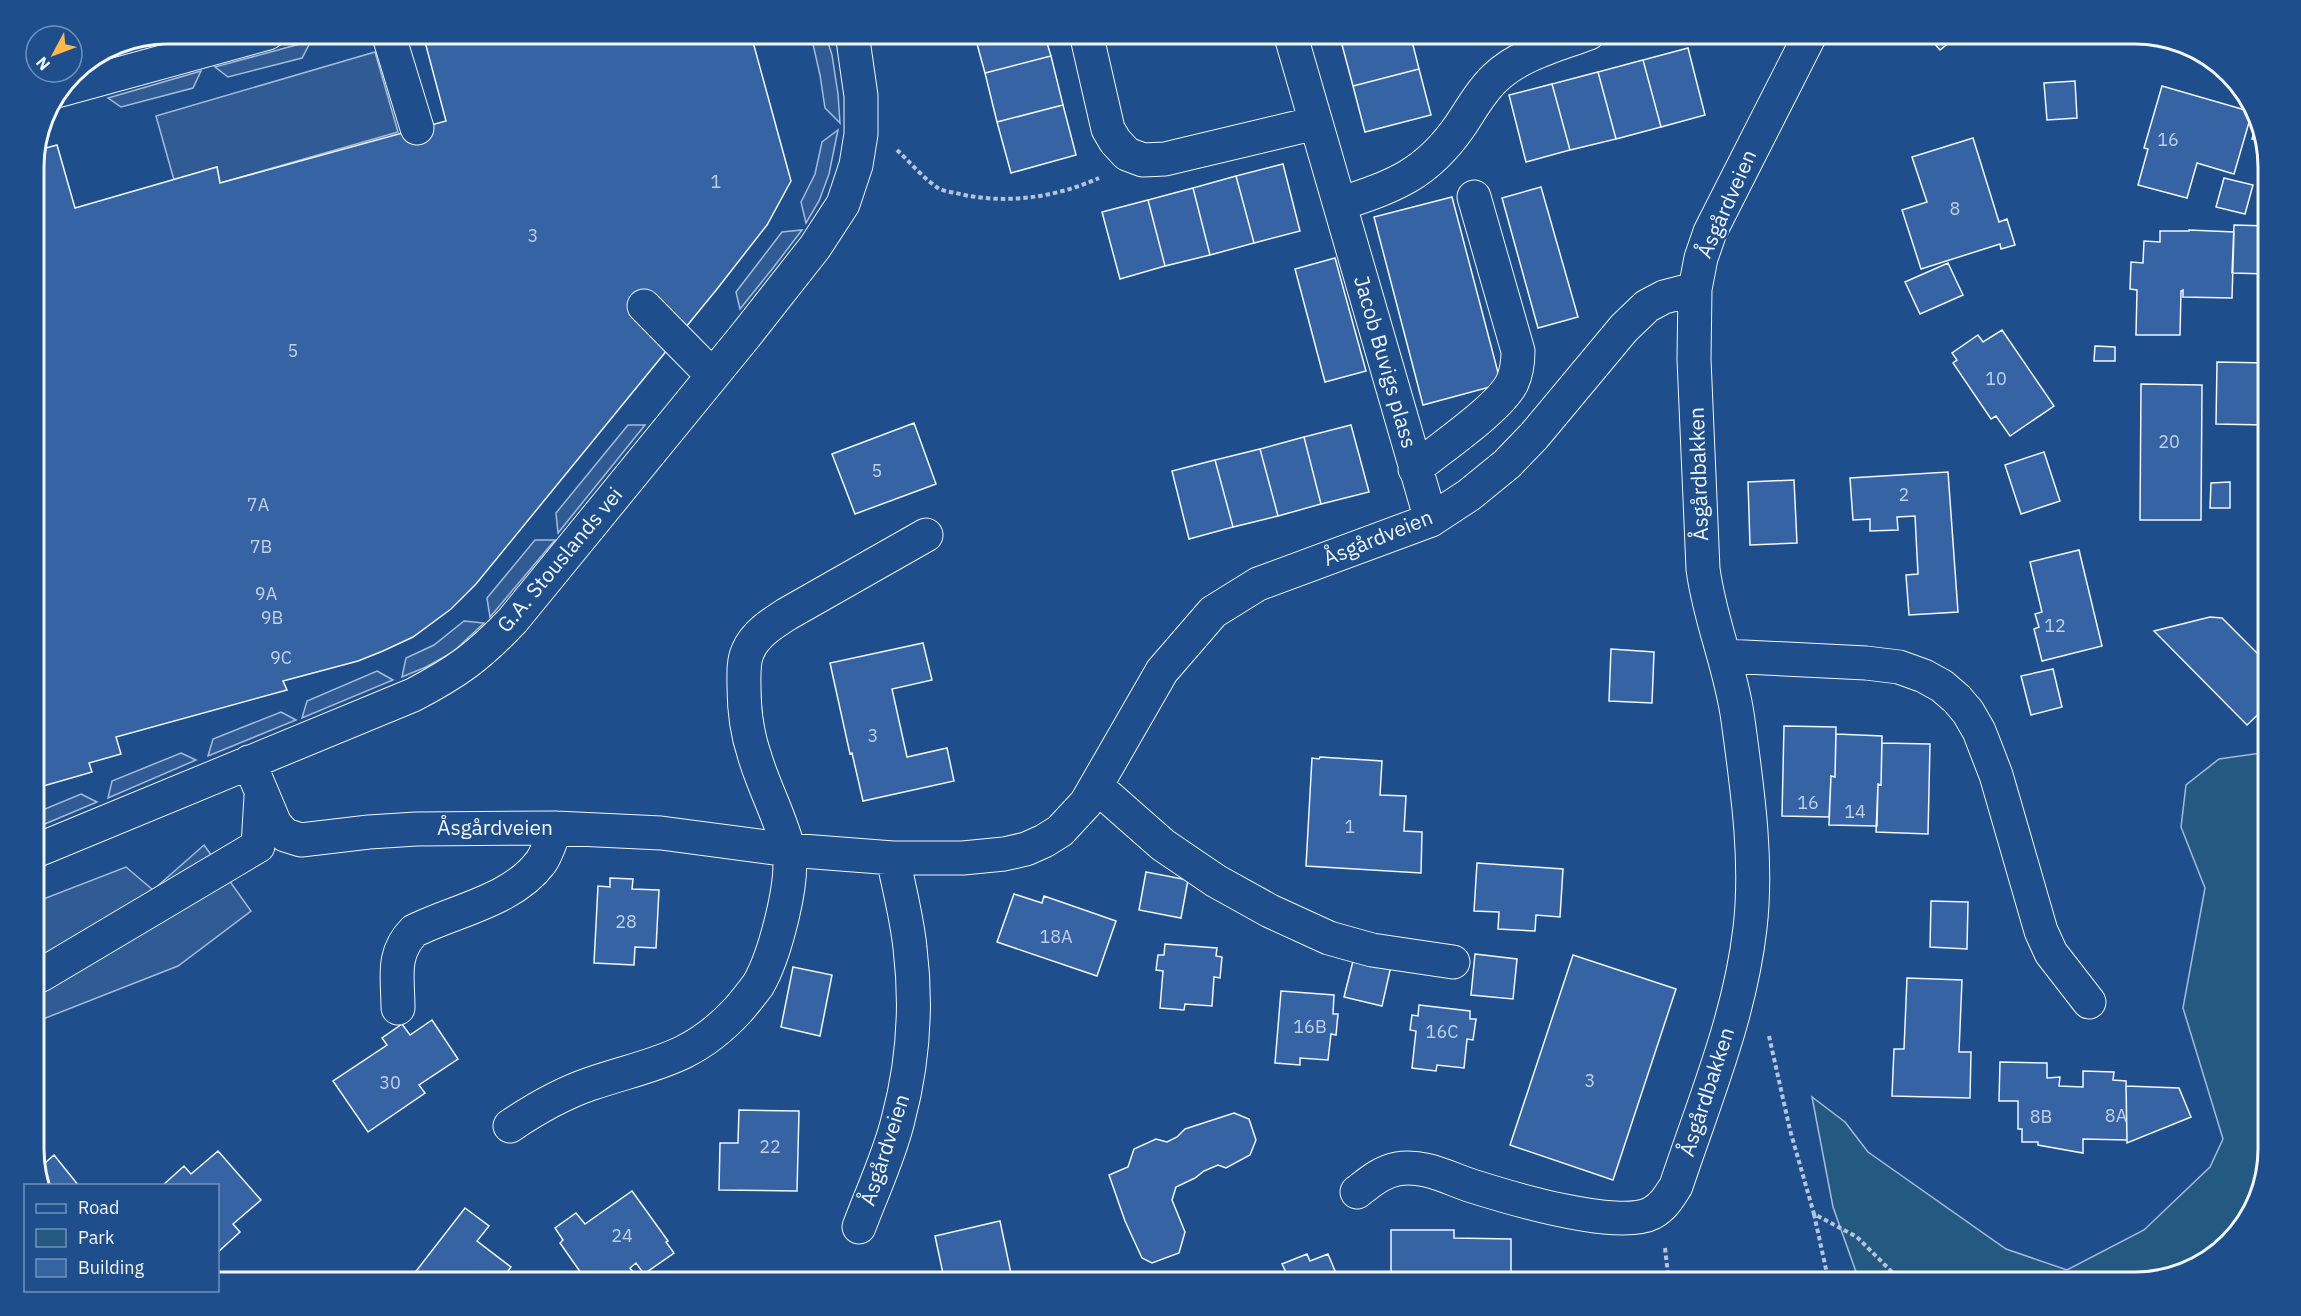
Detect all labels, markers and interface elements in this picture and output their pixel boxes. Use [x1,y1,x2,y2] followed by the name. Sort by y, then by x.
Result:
[24,24,84,84] north arrow
[31,53,54,75] text: N
[2157,128,2179,151] house number: 16
[1690,145,1762,262] street label: Åsgårdveien
[711,170,721,193] house number: 1
[1950,197,1960,220] house number: 8
[528,224,538,247] house number: 3
[1348,272,1424,451] street label: Jacob Buvigs plass
[288,339,298,362] house number: 5
[1985,367,2007,390] house number: 10
[1682,407,1714,542] street label: Åsgårdbakken
[2158,430,2180,453] house number: 20
[872,459,882,482] house number: 5
[490,481,628,638] street label: G.A. Stouslands vei
[1899,483,1909,506] house number: 2
[247,493,270,516] house number: 7A
[1319,502,1437,572] street label: Åsgårdveien
[250,535,272,558] house number: 7B
[255,582,278,605] house number: 9A
[261,606,283,629] house number: 9B
[2044,614,2066,637] house number: 12
[270,646,292,669] house number: 9C
[868,724,878,747] house number: 3
[1797,791,1819,814] house number: 16
[1844,800,1866,823] house number: 14
[437,813,553,841] street label: Åsgårdveien
[1345,815,1355,838] house number: 1
[615,910,637,933] house number: 28
[1039,925,1073,948] house number: 18A
[1293,1015,1327,1038] house number: 16B
[1426,1020,1458,1043] house number: 16C
[1672,1024,1740,1160] street label: Åsgårdbakken
[1585,1069,1595,1092] house number: 3
[379,1071,401,1094] house number: 30
[853,1090,915,1209] street label: Åsgårdveien
[2105,1104,2128,1127] house number: 8A
[2030,1105,2052,1128] house number: 8B
[759,1135,781,1158] house number: 22
[24,1184,219,1292] legend
[78,1196,119,1219] text: Road
[611,1224,633,1247] house number: 24
[78,1226,115,1249] text: Park
[78,1256,145,1279] text: Building

